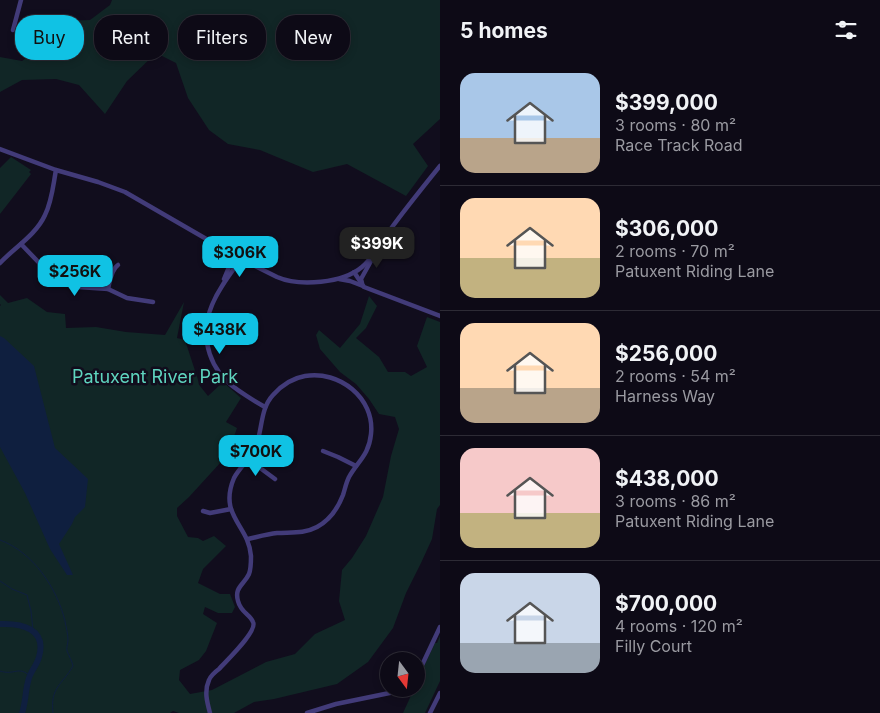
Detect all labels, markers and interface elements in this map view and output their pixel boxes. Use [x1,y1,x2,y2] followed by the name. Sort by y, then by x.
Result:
[15,15,84,60] chip: Buy
[94,15,168,60] chip: Rent
[178,15,266,60] chip: Filters
[276,15,350,60] chip: New
[832,16,860,44] icon: filters
[460,18,548,43] text: 5 homes
[615,90,718,115] text: $399,000
[500,93,560,153] icon: home
[615,115,736,135] text: 3 rooms · 80 m²
[615,135,743,155] text: Race Track Road
[615,216,718,241] text: $306,000
[500,218,560,278] icon: home
[342,226,412,269] pin: $399K
[350,233,404,253] text: $399K
[205,236,275,278] pin: $306K
[615,241,735,261] text: 2 rooms · 70 m²
[213,242,267,262] text: $306K
[40,254,110,297] pin: $256K
[49,261,101,281] text: $256K
[615,261,774,281] text: Patuxent Riding Lane
[185,312,255,355] pin: $438K
[193,319,247,339] text: $438K
[615,341,717,366] text: $256,000
[500,343,560,403] icon: home
[72,366,238,387] park label: Patuxent River Park
[615,366,736,386] text: 2 rooms · 54 m²
[615,386,715,406] text: Harness Way
[221,434,291,477] pin: $700K
[230,441,282,461] text: $700K
[615,466,719,491] text: $438,000
[500,468,560,528] icon: home
[615,491,736,511] text: 3 rooms · 86 m²
[615,511,774,531] text: Patuxent Riding Lane
[615,591,717,616] text: $700,000
[500,593,560,653] icon: home
[615,616,743,636] text: 4 rooms · 120 m²
[615,636,692,656] text: Filly Court
[380,652,425,698] north arrow
[380,652,425,697] map controls

